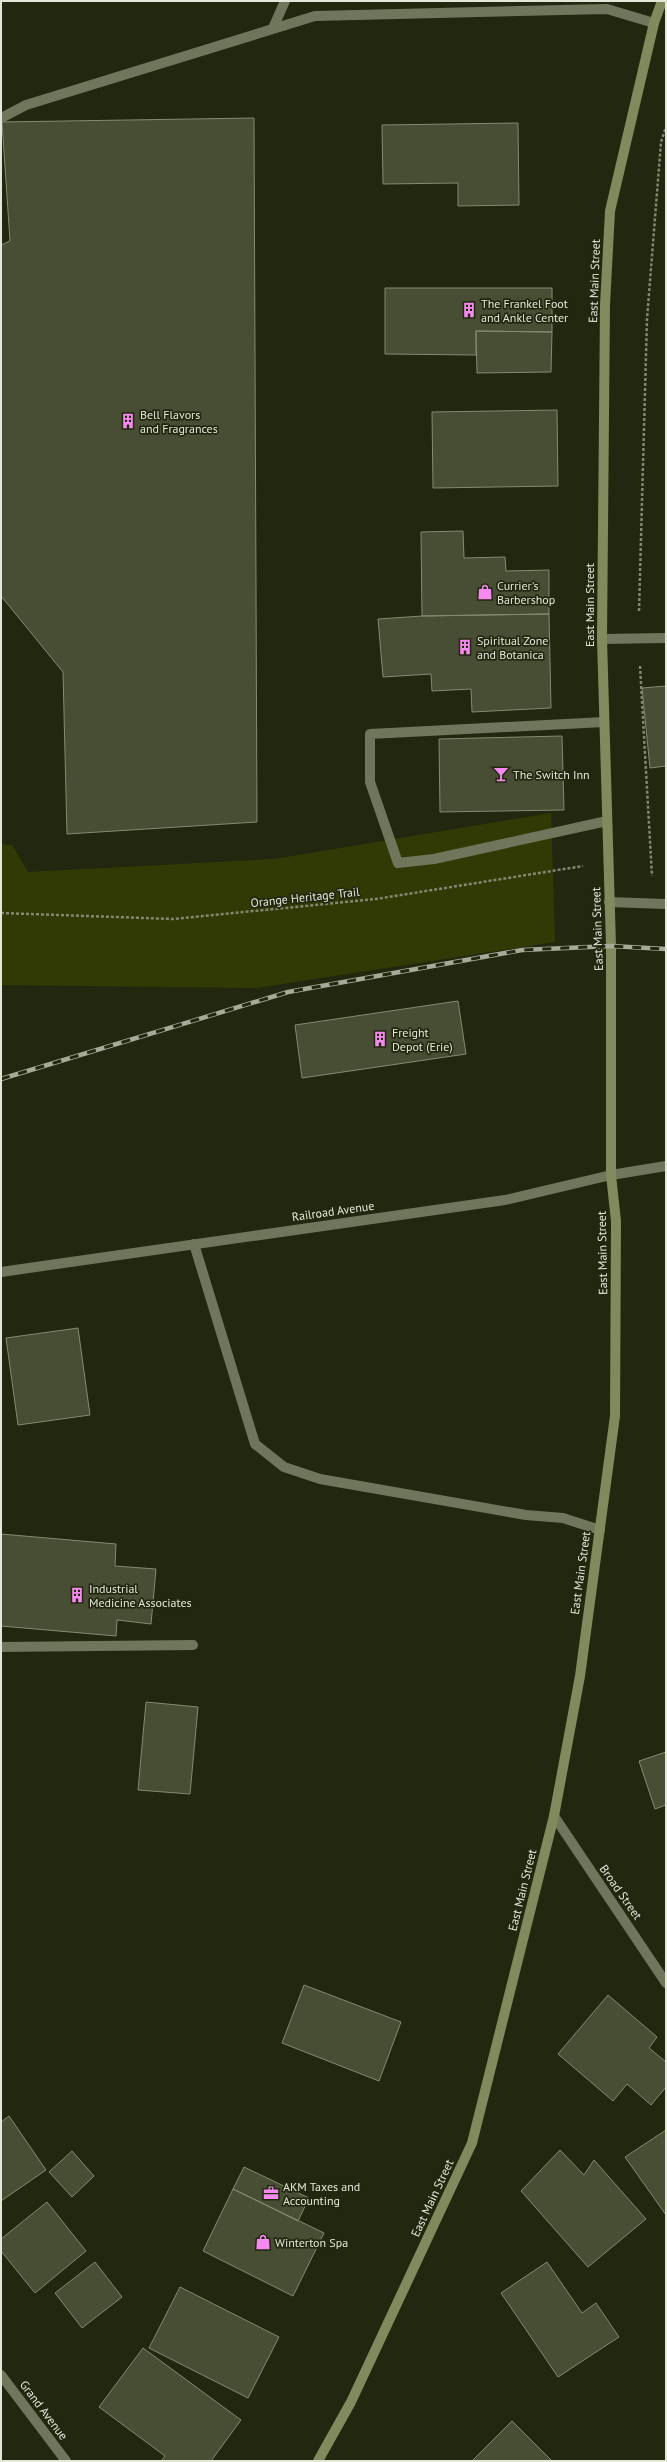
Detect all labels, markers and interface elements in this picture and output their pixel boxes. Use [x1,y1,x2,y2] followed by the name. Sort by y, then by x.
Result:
[585,239,603,323] street label: East Main Street
[481,296,568,325] place label: The Frankel Foot and Ankle Center
[460,301,478,319] building icon: The Frankel Foot and Ankle Center
[140,407,218,436] place label: Bell Flavors and Fragrances
[119,412,137,430] building icon: Bell Flavors and Fragrances
[582,563,597,647] street label: East Main Street
[497,578,555,607] place label: Currier's Barbershop
[476,583,494,601] shop icon: Currier's Barbershop
[477,633,548,662] place label: Spiritual Zone and Botanica
[456,638,474,656] building icon: Spiritual Zone and Botanica
[492,765,510,783] bar icon: The Switch Inn
[513,767,590,782] place label: The Switch Inn
[250,884,361,910] street label: Orange Heritage Trail
[588,887,606,971] street label: East Main Street
[392,1025,453,1054] place label: Freight Depot (Erie)
[371,1030,389,1048] building icon: Freight Depot (Erie)
[291,1198,375,1224] street label: Railroad Avenue
[594,1211,610,1295] street label: East Main Street
[567,1530,593,1616] street label: East Main Street
[89,1581,192,1610] place label: Industrial Medicine Associates
[68,1586,86,1604] building icon: Industrial Medicine Associates
[505,1848,539,1932] street label: East Main Street
[597,1862,645,1922] street label: Broad Street
[407,2157,457,2239] street label: East Main Street
[283,2179,360,2208] place label: AKM Taxes and Accounting
[262,2184,280,2202] office icon: AKM Taxes and Accounting
[254,2233,272,2251] shop icon: Winterton Spa
[275,2235,348,2250] place label: Winterton Spa
[17,2377,71,2443] street label: Grand Avenue

